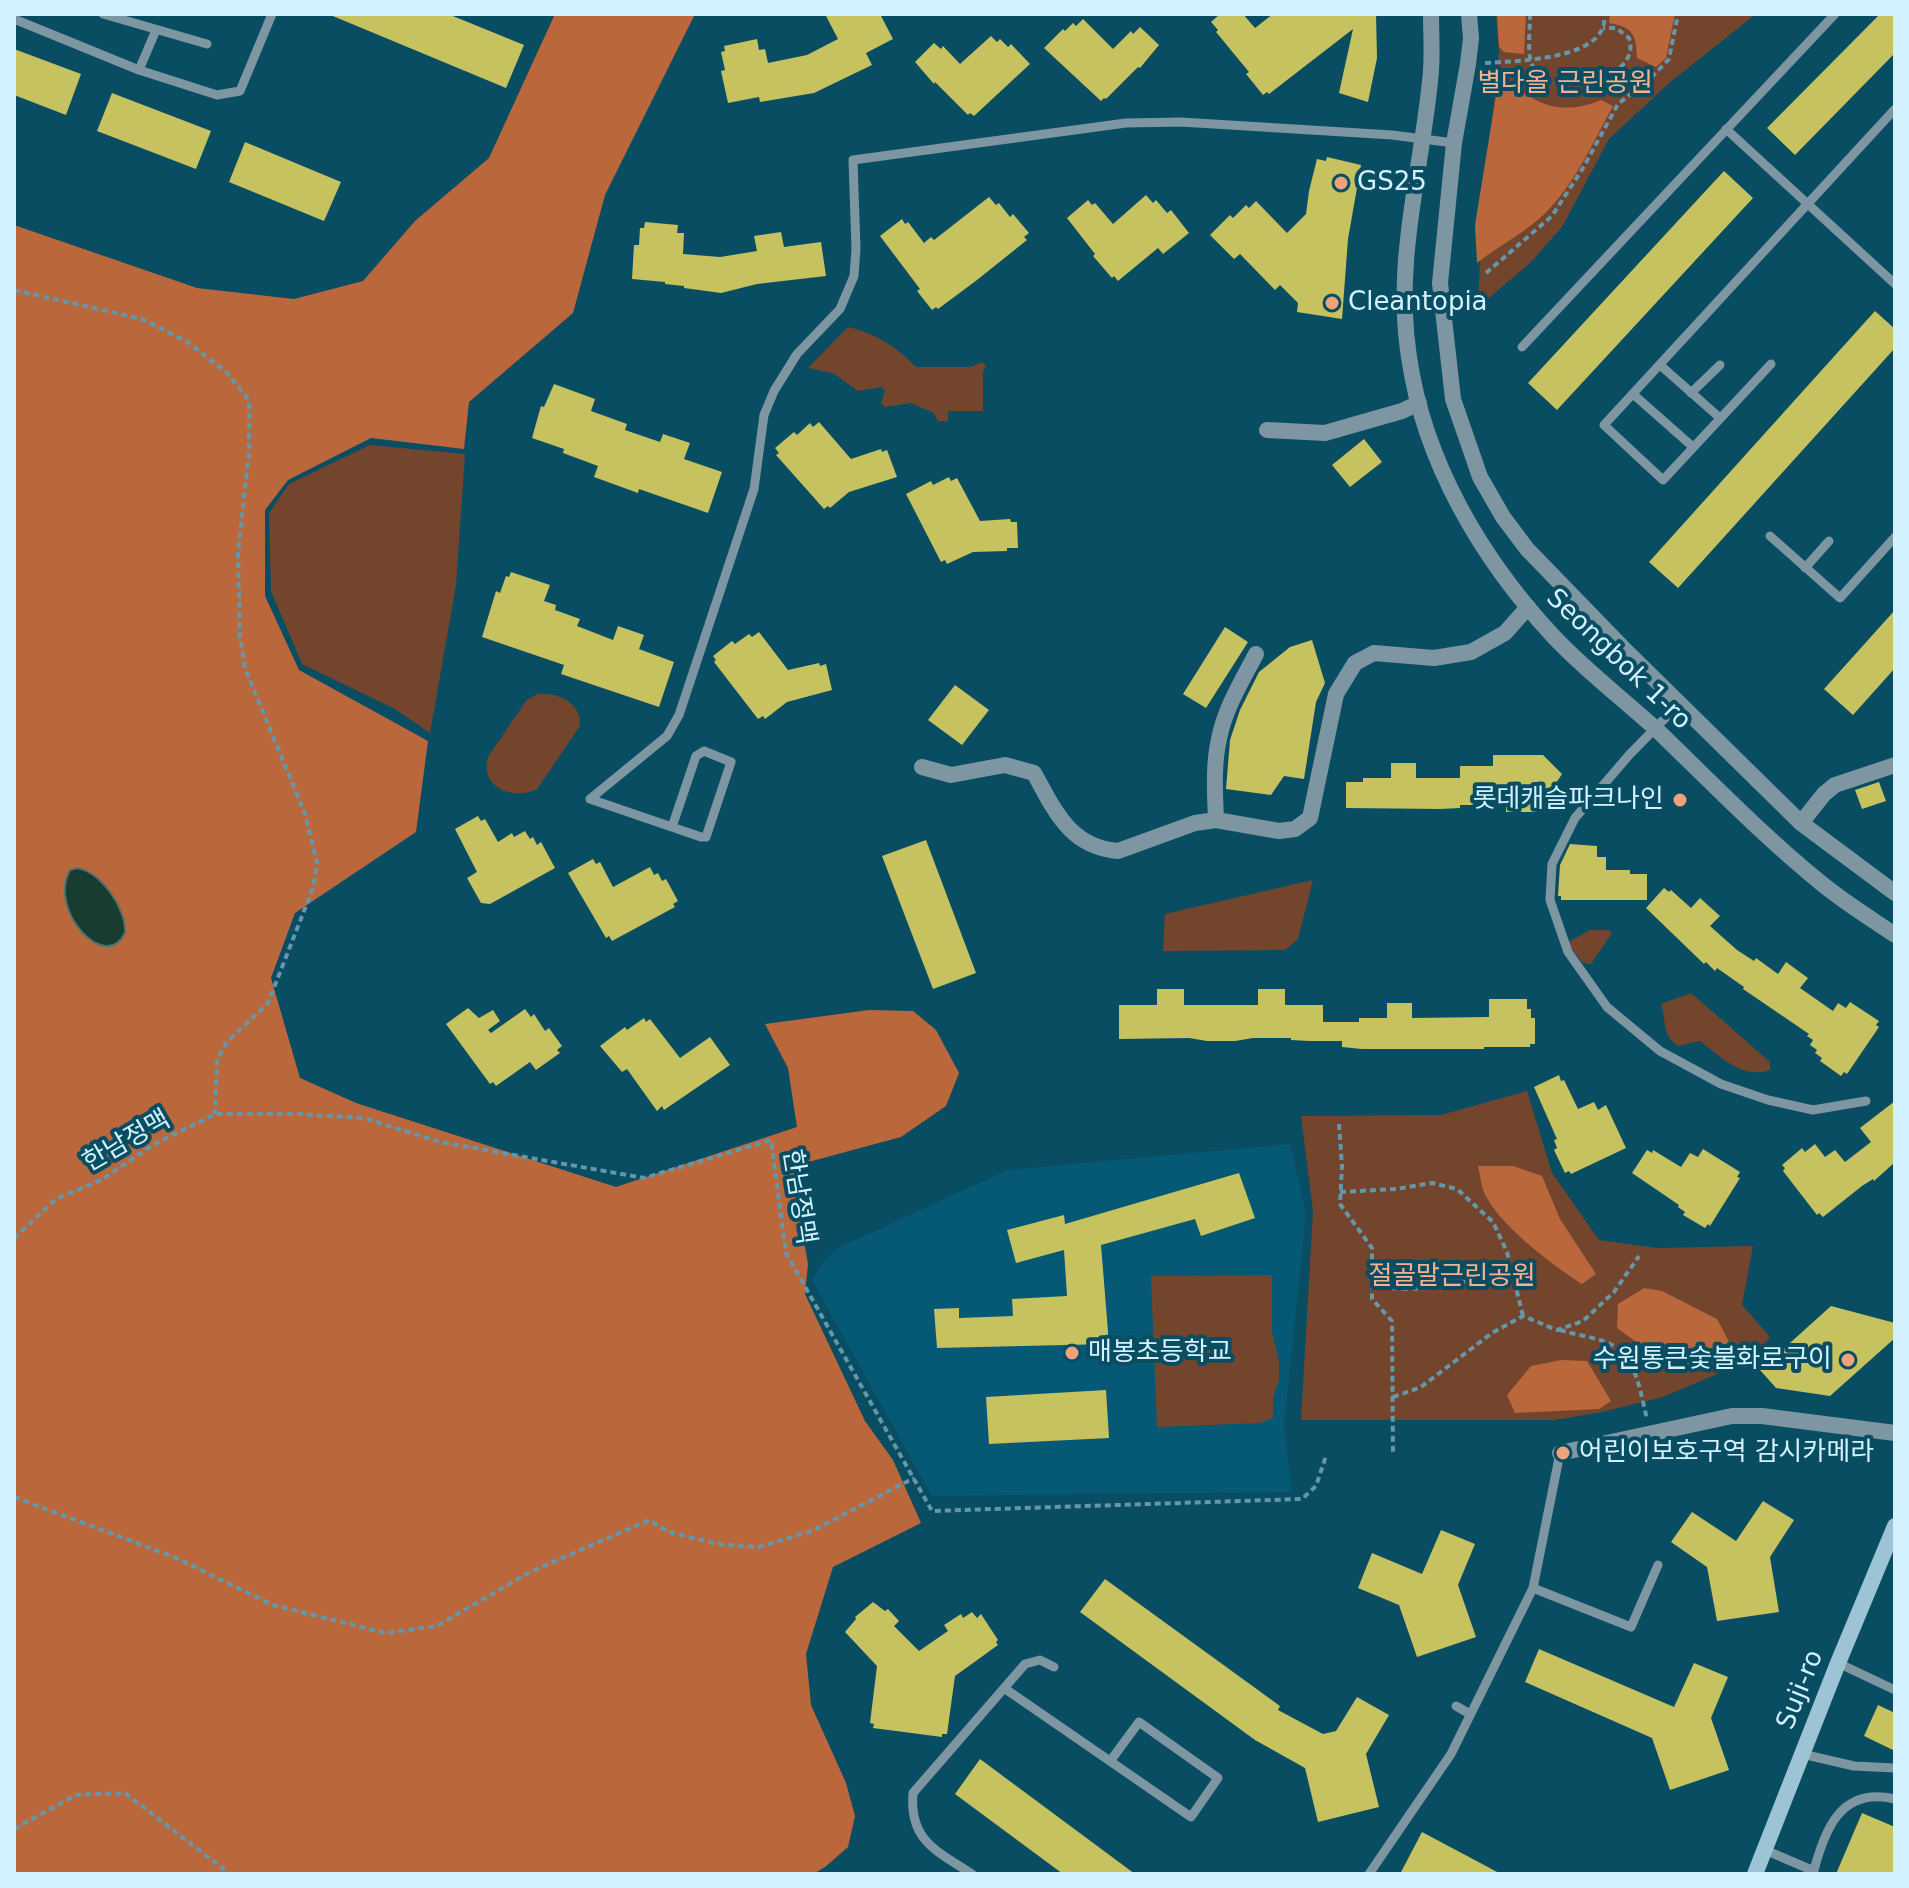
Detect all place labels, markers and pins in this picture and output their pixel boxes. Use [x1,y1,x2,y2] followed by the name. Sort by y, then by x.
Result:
[1357,167,1427,199] place label: GS25
[1332,174,1350,192] marker: GS25
[1348,287,1488,319] place label: Cleantopia
[1323,294,1341,312] marker: Cleantopia
[1473,784,1664,816] place label: 롯데캐슬파크나인
[1671,791,1689,809] marker: 롯데캐슬파크나인
[1088,1337,1232,1369] place label: 매봉초등학교
[1063,1344,1081,1362] marker: 매봉초등학교
[1593,1344,1832,1376] place label: 수원통큰숯불화로구이
[1839,1351,1857,1369] marker: 수원통큰숯불화로구이
[1579,1437,1874,1469] place label: 어린이보호구역 감시카메라
[1554,1444,1572,1462] marker: 어린이보호구역 감시카메라

